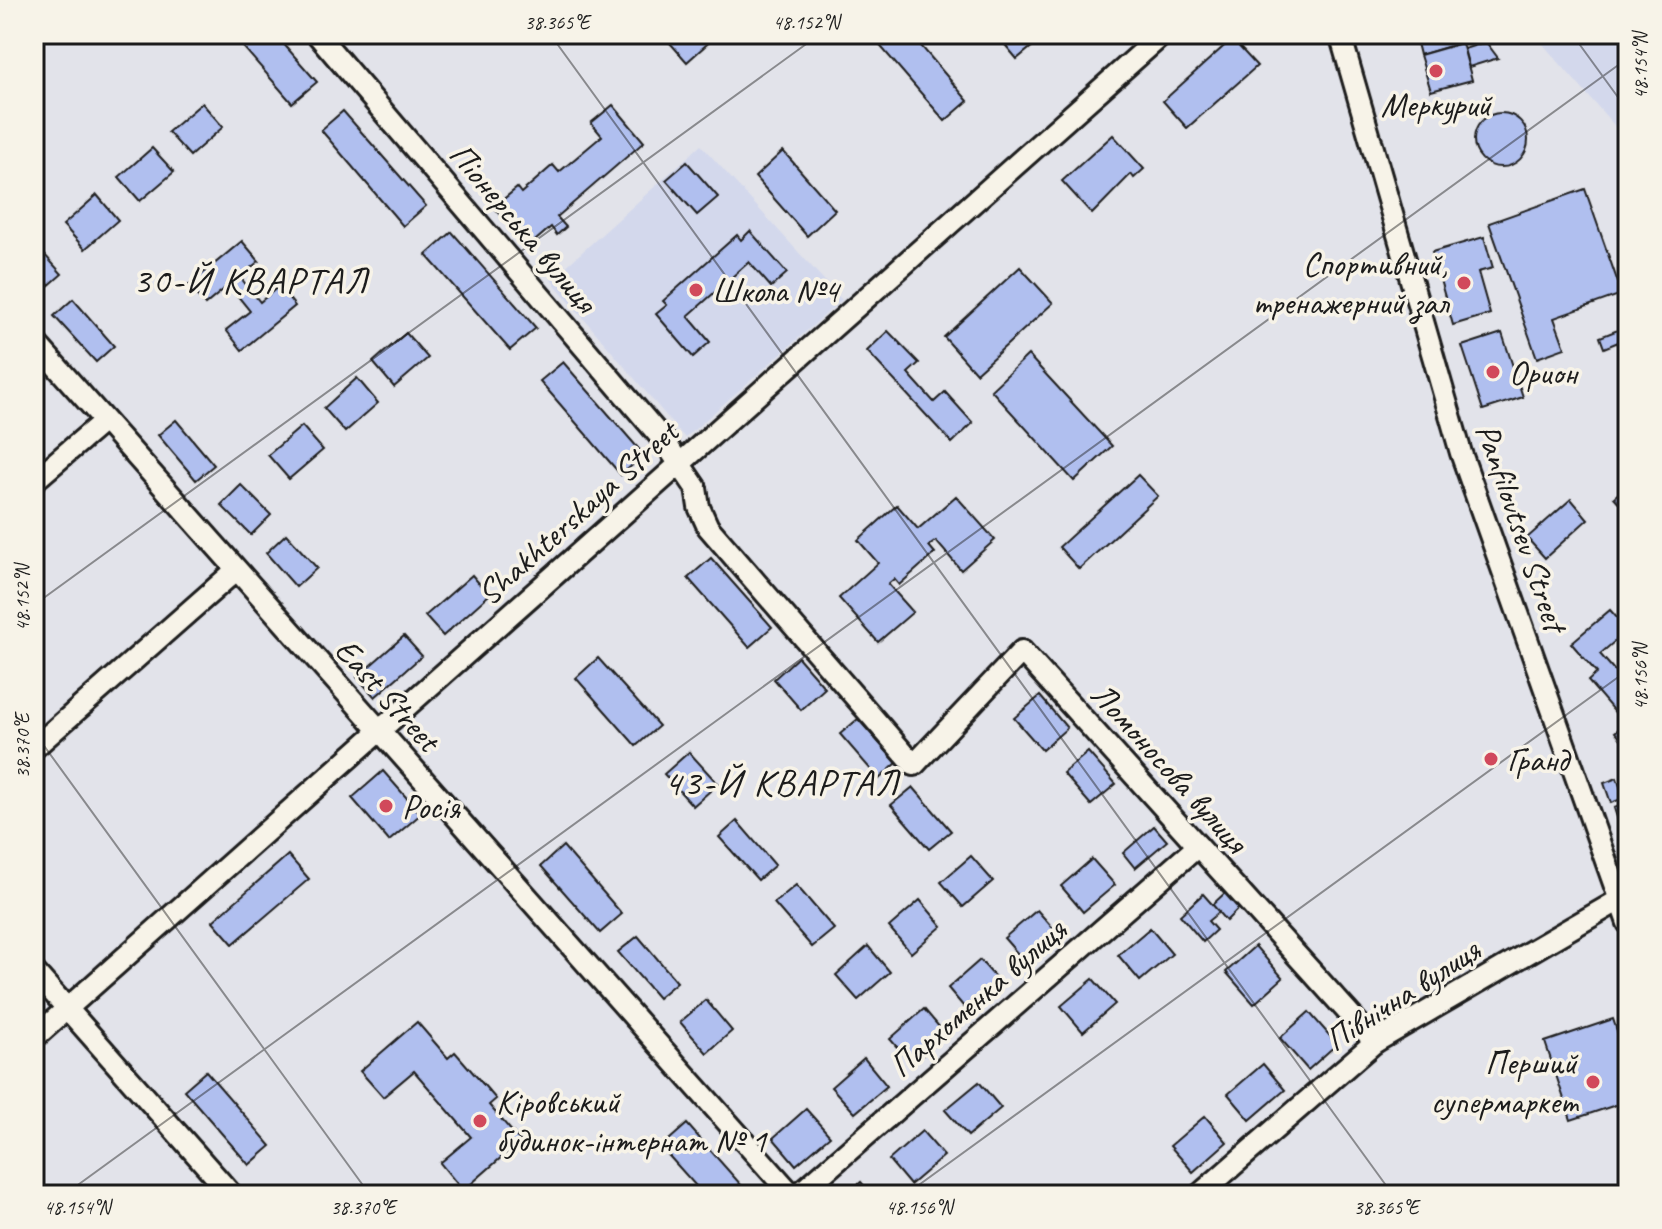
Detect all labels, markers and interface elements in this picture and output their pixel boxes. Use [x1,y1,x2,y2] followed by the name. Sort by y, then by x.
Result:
[524,10,592,35] text: 38.365°E
[773,10,842,35] text: 48.152°N
[1628,30,1653,99] text: 48.154°N
[1427,62,1445,80] marker: Меркурий
[1381,83,1493,126] place label: Меркурий
[440,134,609,323] street label: Піонерська вулиця
[1253,242,1450,324] place label: Спортивний, тренажерний зал
[133,257,370,304] district label: 30-Й КВАРТАЛ
[712,269,842,312] place label: Школа №4
[1455,274,1473,292] marker: Спортивний, тренажерний зал
[687,281,705,299] marker: Школа №4
[1509,351,1579,394] place label: Орион
[1484,363,1502,381] marker: Орион
[468,408,690,614] street label: Shakhterskaya Street
[1466,418,1579,641] street label: Panfilovtsev Street
[10,562,35,631] text: 48.152°N
[326,629,452,763] street label: East Street
[1628,641,1653,710] text: 48.156°N
[1082,673,1259,863] street label: Ломоносова вулиця
[10,711,35,779] text: 38.370°E
[1507,738,1572,781] place label: Гранд
[1482,750,1500,768] marker: Гранд
[664,759,901,806] district label: 43-Й КВАРТАЛ
[402,785,461,828] place label: Росія
[377,797,395,815] marker: Росія
[880,907,1076,1086] street label: Пархоменка вулиця
[1317,927,1489,1061] street label: Північна вулиця
[1431,1041,1580,1123] place label: Перший супермаркет
[1584,1073,1602,1091] marker: Перший супермаркет
[496,1080,768,1162] place label: Кіровський будинок-інтернат № 1
[471,1112,489,1130] marker: Кіровський будинок-інтернат № 1
[44,1195,113,1220] text: 48.154°N
[330,1195,398,1220] text: 38.370°E
[886,1195,955,1220] text: 48.156°N
[1353,1195,1421,1220] text: 38.365°E

